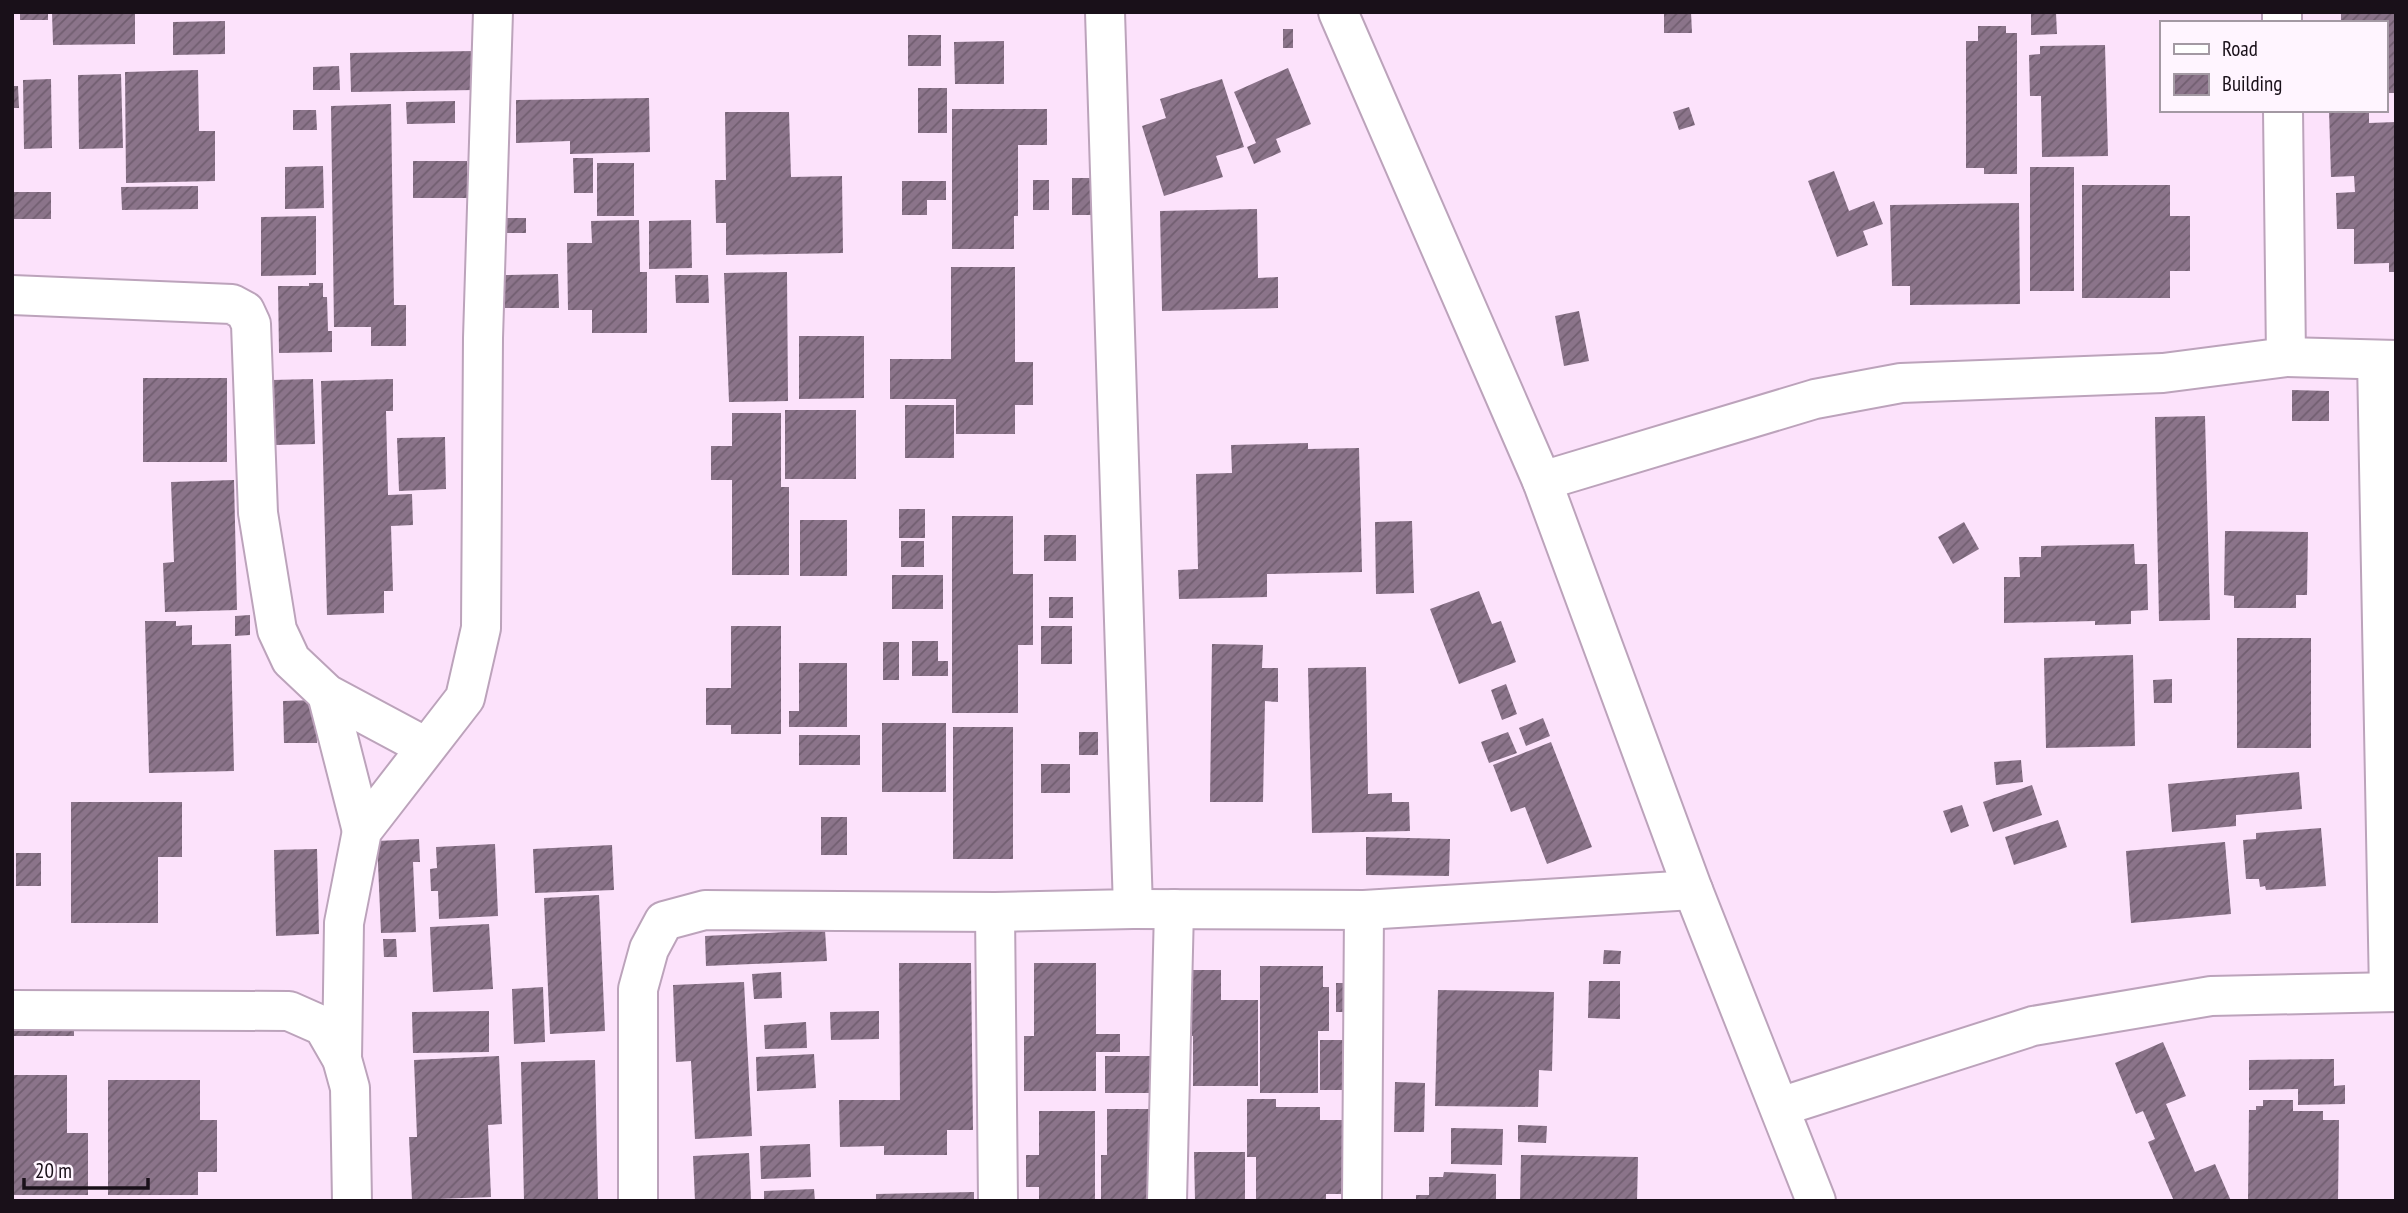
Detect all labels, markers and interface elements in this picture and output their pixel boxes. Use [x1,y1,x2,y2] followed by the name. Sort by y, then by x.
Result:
[2160,21,2387,112] legend
[2222,35,2258,62] text: Road
[2222,70,2282,97] text: Building
[24,1146,149,1190] scale bar
[35,1157,72,1184] text: 20 m

